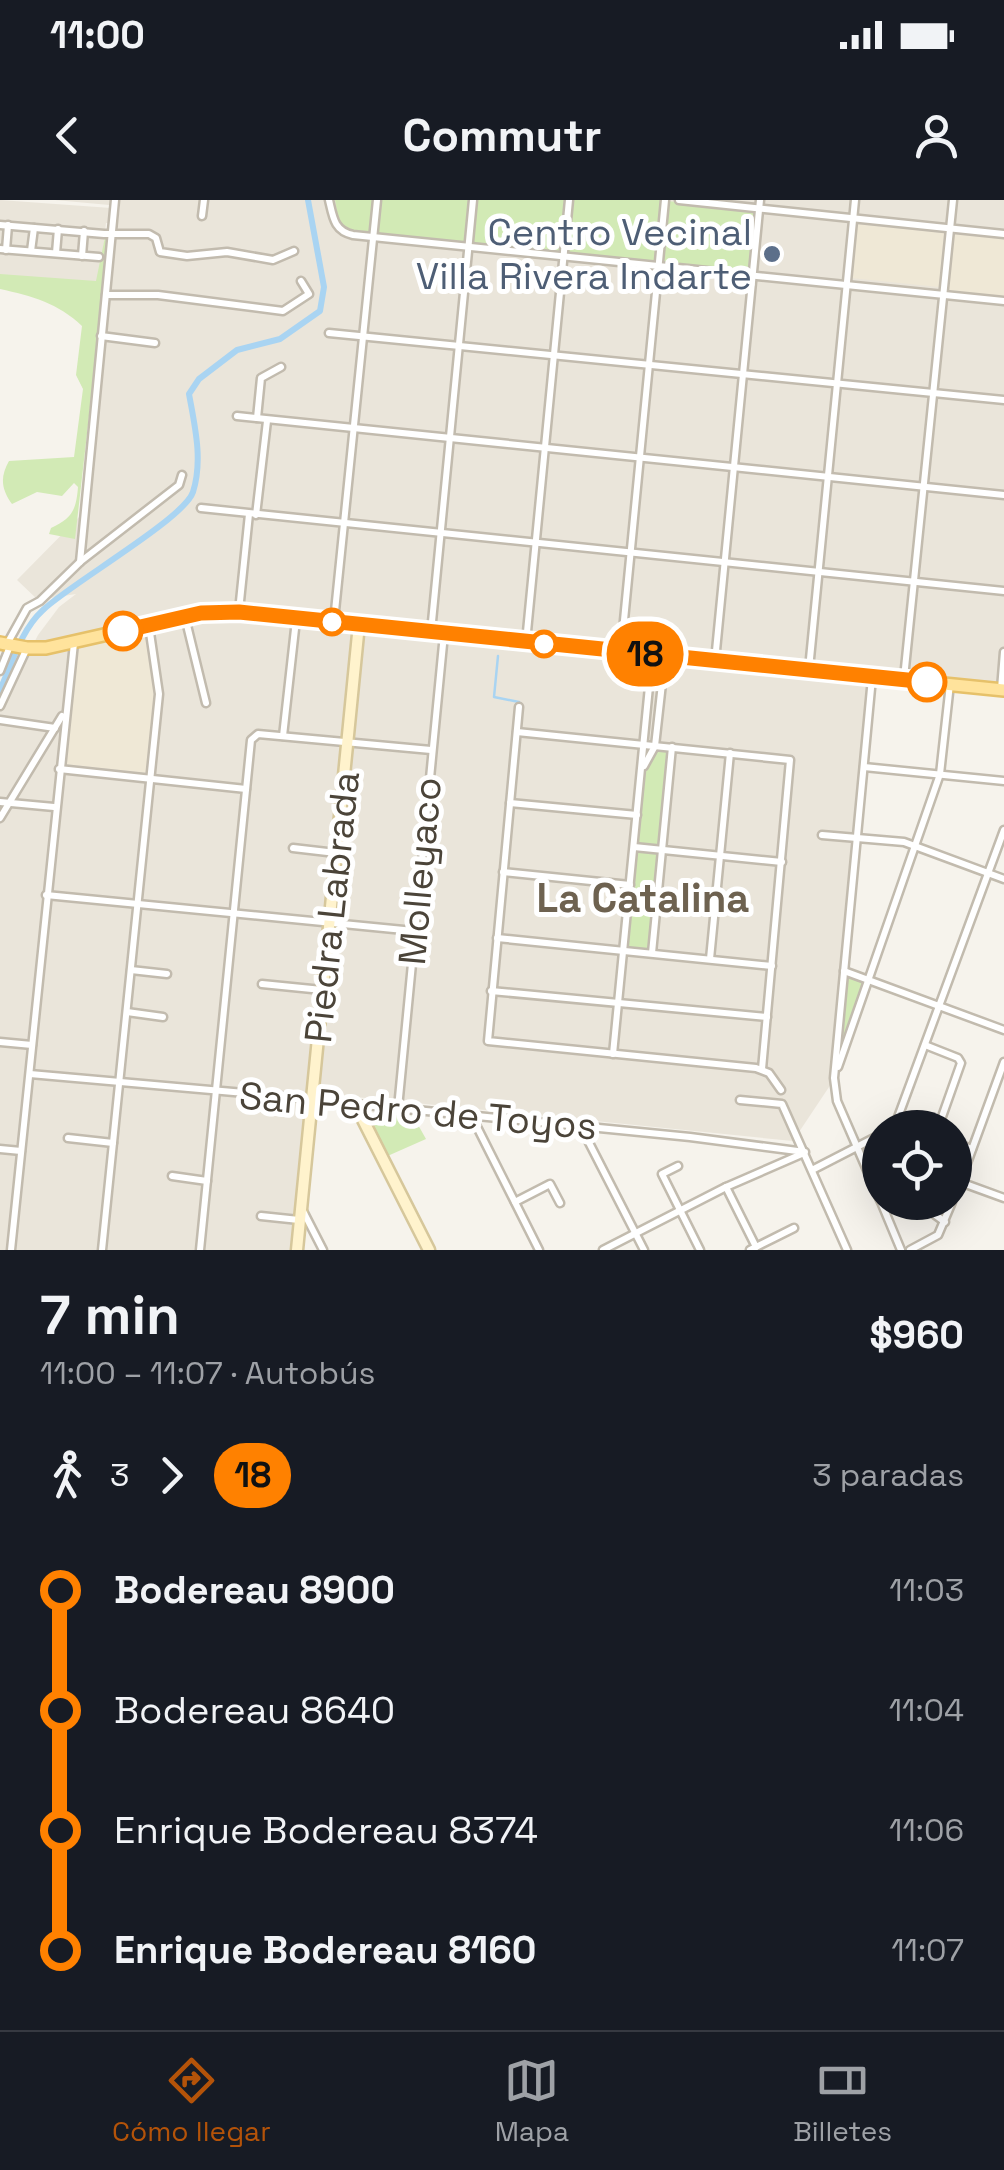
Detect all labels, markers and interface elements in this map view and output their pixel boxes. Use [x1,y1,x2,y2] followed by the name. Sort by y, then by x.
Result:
[50,11,145,59] text: 11:00
[402,107,602,164] text: Commutr
[40,108,95,163] icon: back
[909,108,964,163] icon: person
[416,208,752,300] place label: Centro Vecinal Villa Rivera Indarte
[761,243,783,265] marker: Centro Vecinal Villa Rivera Indarte
[319,609,345,635] unlabelled marker
[104,612,142,650] unlabelled marker
[600,622,690,686] line badge: 18
[531,631,557,657] unlabelled marker
[627,632,663,676] text: 18
[908,663,946,701] unlabelled marker
[294,769,370,1045] street label: Piedra Labrada
[388,775,452,967] street label: Molleyaco
[537,873,749,924] district label: La Catalina
[237,1071,599,1151] street label: San Pedro de Toyos
[862,1110,972,1220] map controls
[862,1110,972,1220] button: locate
[40,1280,180,1350] text: 7 min
[869,1311,964,1359] text: $960
[40,1353,375,1393] text: 11:00 – 11:07 · Autobús
[40,1448,95,1503] icon: walk
[144,1448,199,1503] icon: forward
[234,1453,271,1497] text: 18
[110,1455,129,1495] text: 3
[812,1455,964,1495] text: 3 paradas
[114,1566,395,1614] text: Bodereau 8900
[889,1570,964,1610] text: 11:03
[114,1686,395,1734] text: Bodereau 8640
[889,1690,964,1730] text: 11:04
[114,1806,538,1854] text: Enrique Bodereau 8374
[889,1810,964,1850] text: 11:06
[114,1926,536,1974] text: Enrique Bodereau 8160
[891,1930,964,1970] text: 11:07
[112,2053,271,2149] tab: Cómo llegar
[495,2053,569,2149] tab: Mapa
[793,2053,892,2149] tab: Billetes

